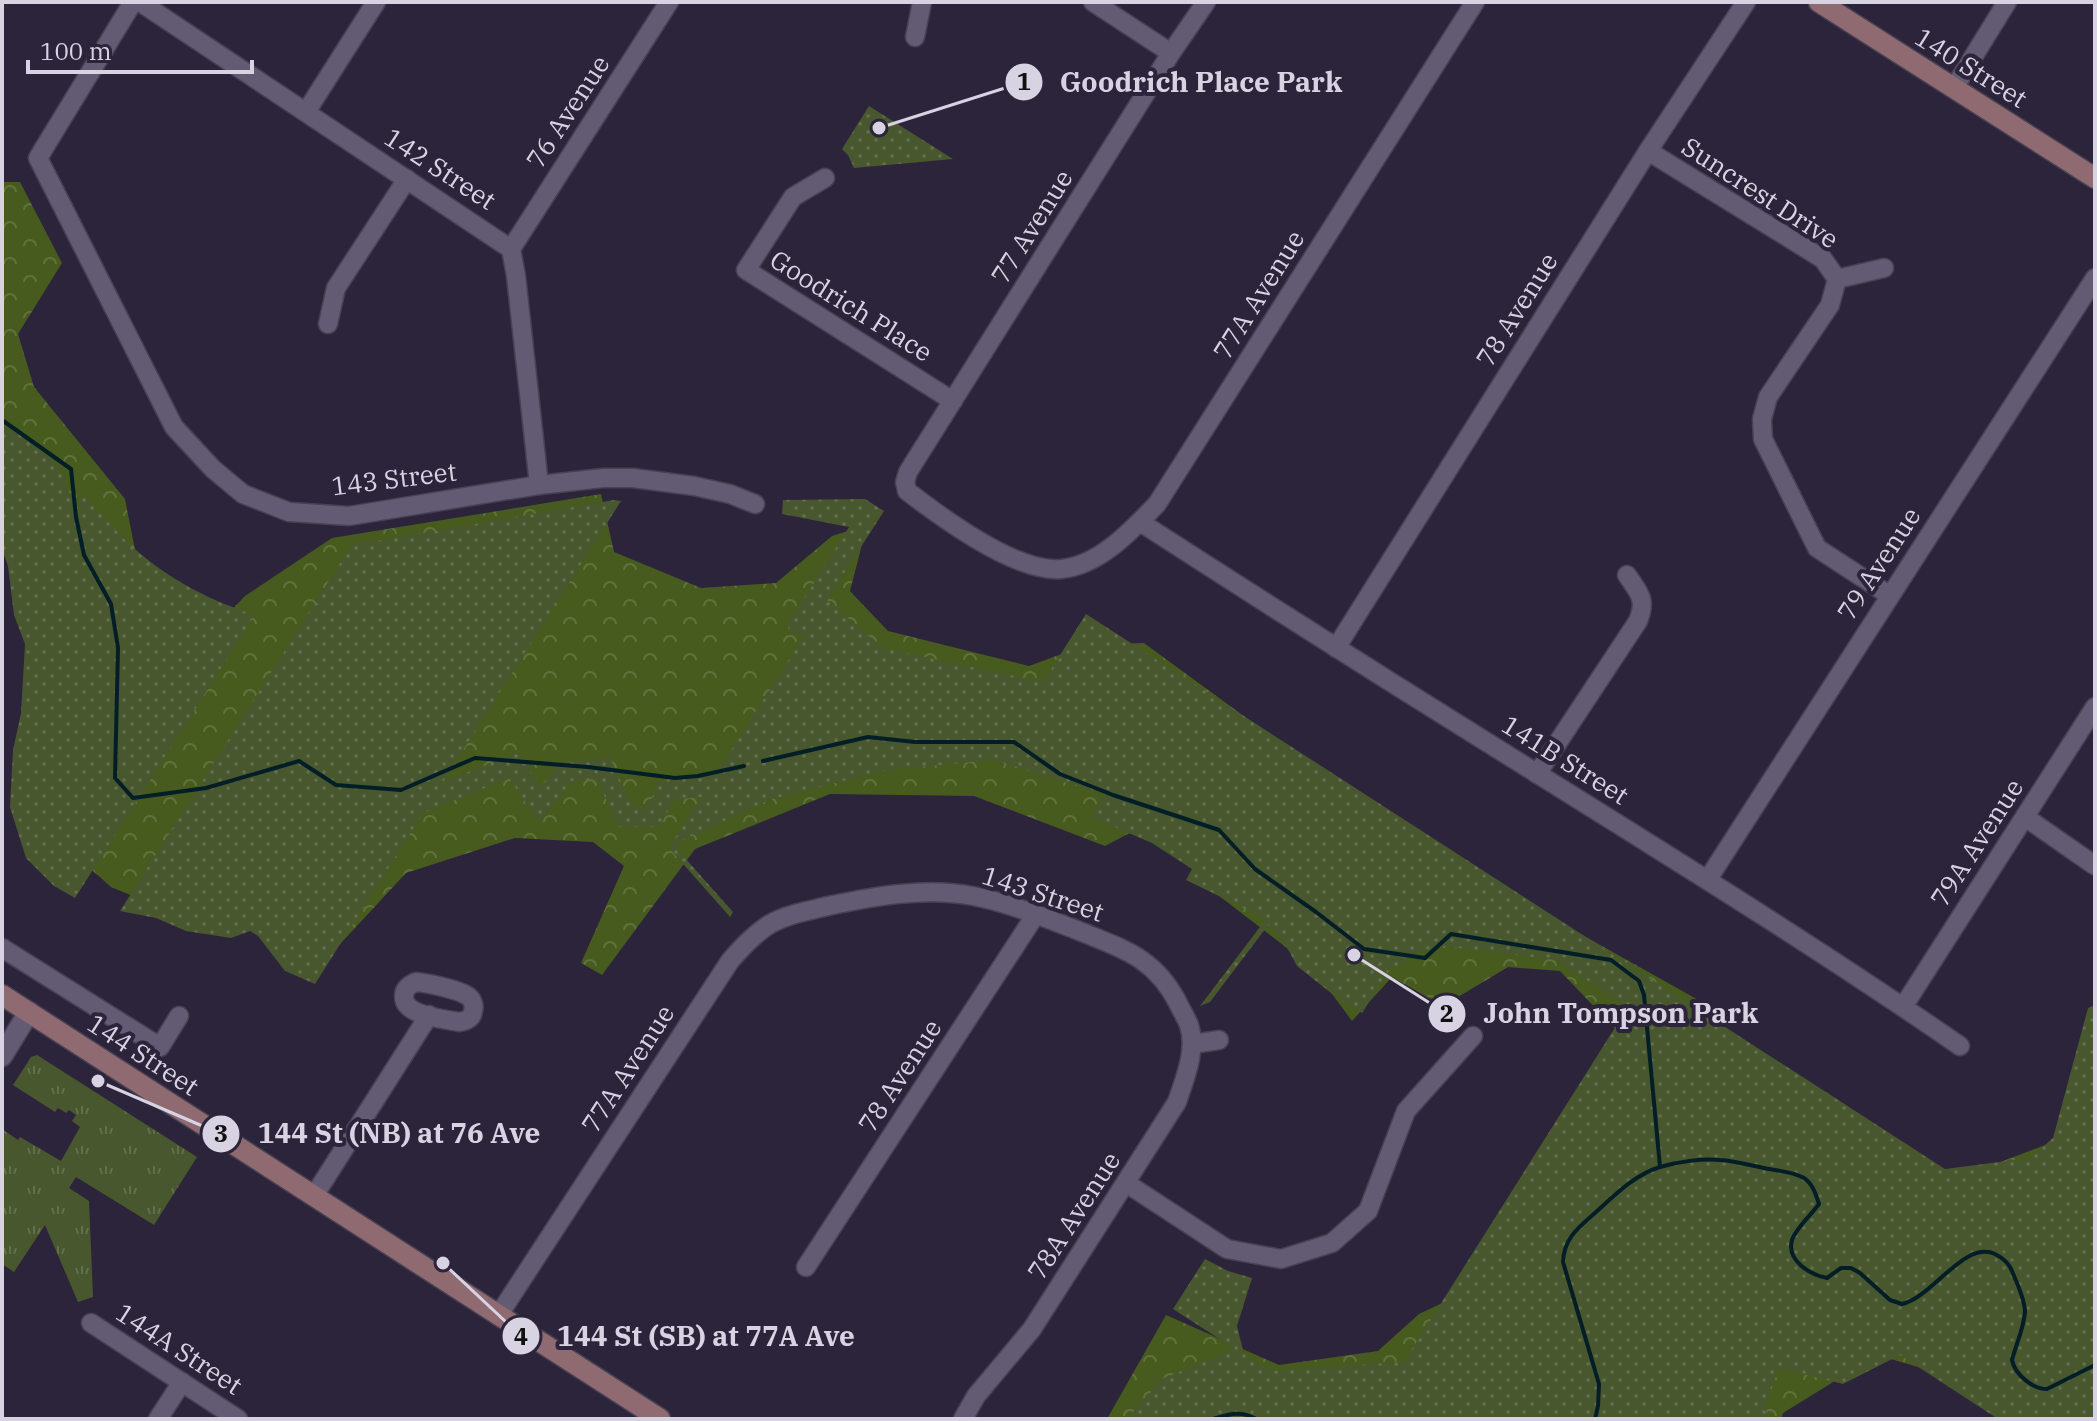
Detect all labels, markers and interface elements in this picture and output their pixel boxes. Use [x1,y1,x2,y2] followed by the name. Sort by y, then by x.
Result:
[1909,19,2034,115] street label: 140 Street
[28,24,252,74] scale bar
[40,35,112,67] text: 100 m
[518,48,616,175] street label: 76 Avenue
[1004,56,1359,108] callout: Goodrich Place Park
[1060,63,1343,100] text: Goodrich Place Park
[1017,65,1031,97] text: 1
[379,120,503,217] street label: 142 Street
[1676,129,1845,255] street label: Suncrest Drive
[983,163,1080,290] street label: 77 Avenue
[1205,223,1311,366] street label: 77A Avenue
[764,242,939,369] street label: Goodrich Place
[1468,246,1565,373] street label: 78 Avenue
[329,453,458,503] street label: 143 Street
[1829,500,1927,627] street label: 79 Avenue
[1496,707,1635,812] street label: 141B Street
[1922,772,2030,913] street label: 79A Avenue
[978,857,1108,929] street label: 143 Street
[1427,988,1774,1040] callout: John Tompson Park
[1484,994,1759,1031] text: John Tompson Park
[1440,997,1454,1029] text: 2
[573,998,681,1139] street label: 77A Avenue
[82,1006,206,1103] street label: 144 Street
[850,1012,948,1139] street label: 78 Avenue
[201,1108,556,1160] callout: 144 St (NB) at 76 Ave
[258,1114,540,1151] text: 144 St (NB) at 76 Ave
[214,1117,228,1149] text: 3
[1019,1145,1127,1286] street label: 78A Avenue
[110,1295,249,1402] street label: 144A Street
[501,1310,871,1362] callout: 144 St (SB) at 77A Ave
[557,1317,855,1354] text: 144 St (SB) at 77A Ave
[514,1320,528,1352] text: 4

